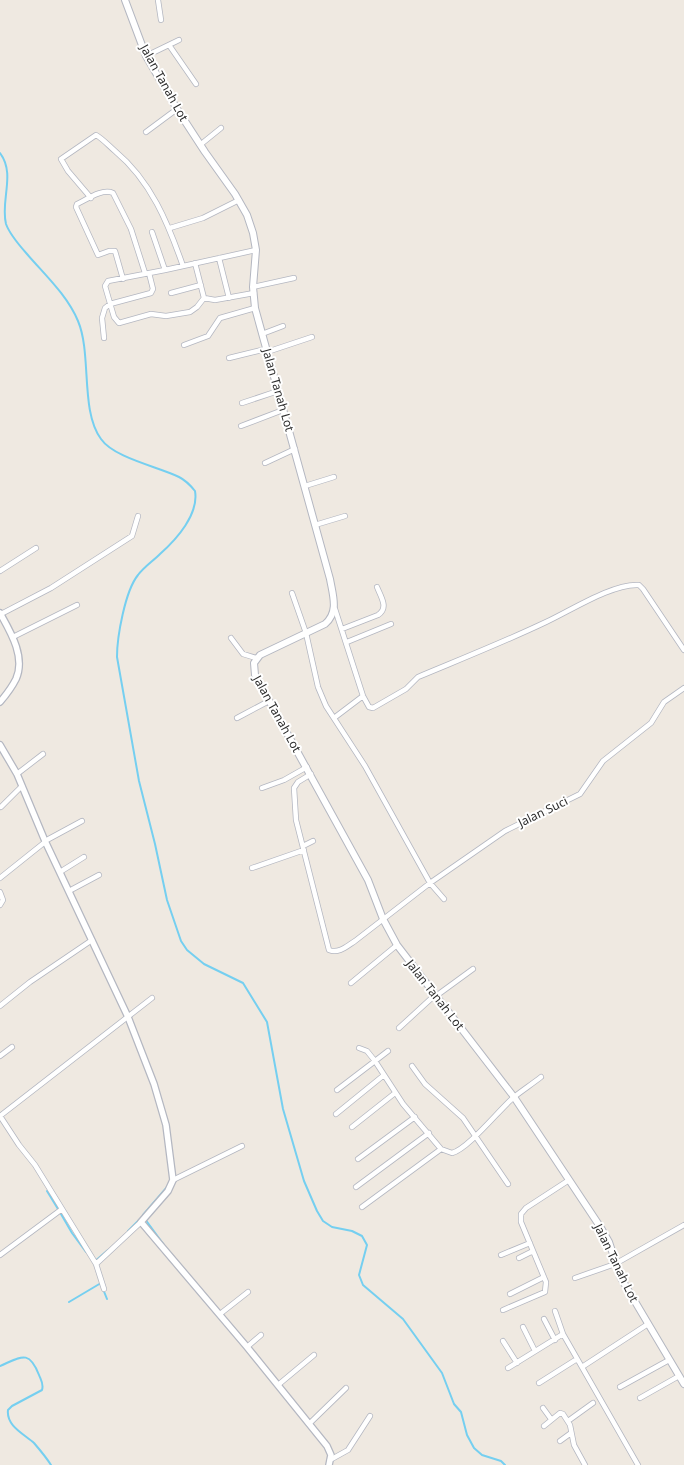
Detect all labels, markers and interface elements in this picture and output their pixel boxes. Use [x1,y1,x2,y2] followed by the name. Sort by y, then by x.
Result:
[136,40,193,125] street label: Jalan Tanah Lot
[258,346,299,434] street label: Jalan Tanah Lot
[249,671,306,756] street label: Jalan Tanah Lot
[514,792,570,831] street label: Jalan Suci
[402,955,469,1034] street label: Jalan Tanah Lot
[590,1220,643,1305] street label: Jalan Tanah Lot

